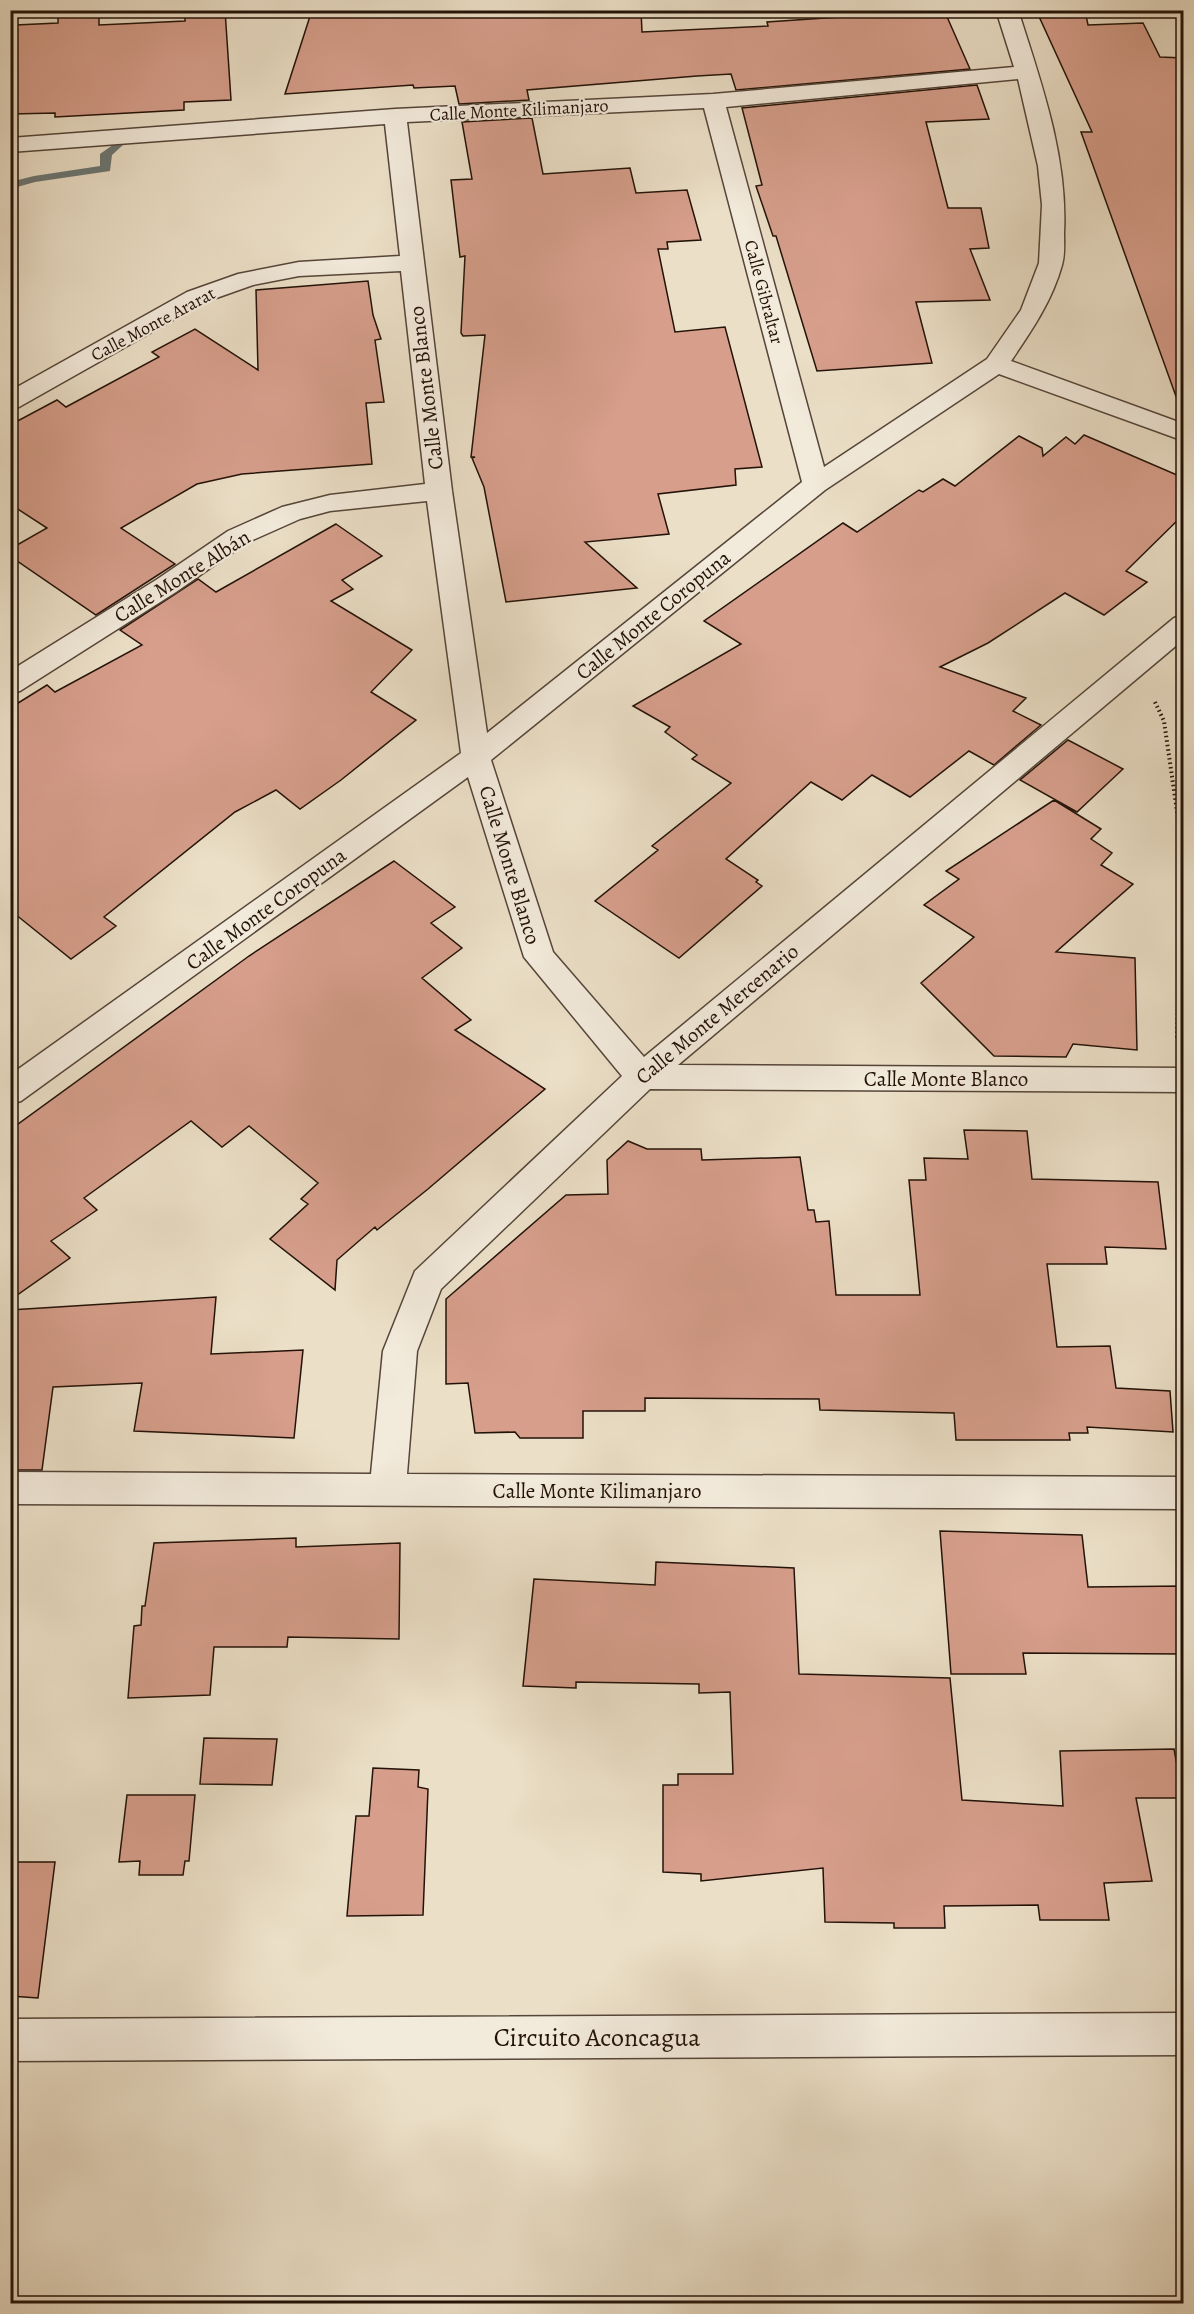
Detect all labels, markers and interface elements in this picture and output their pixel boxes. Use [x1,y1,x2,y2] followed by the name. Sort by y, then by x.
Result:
[429,93,609,127] street label: Calle Monte Kilimanjaro
[739,237,789,347] street label: Calle Gibraltar
[87,281,219,367] street label: Calle Monte Ararat
[402,305,450,471] street label: Calle Monte Blanco
[109,523,255,629] street label: Calle Monte Albán
[570,544,737,686] street label: Calle Monte Coropuna
[473,782,547,948] street label: Calle Monte Blanco
[180,841,352,977] street label: Calle Monte Coropuna
[630,937,804,1091] street label: Calle Monte Mercenario
[864,1065,1028,1093] street label: Calle Monte Blanco
[493,1477,701,1505] street label: Calle Monte Kilimanjaro
[494,2020,700,2055] street label: Circuito Aconcagua

